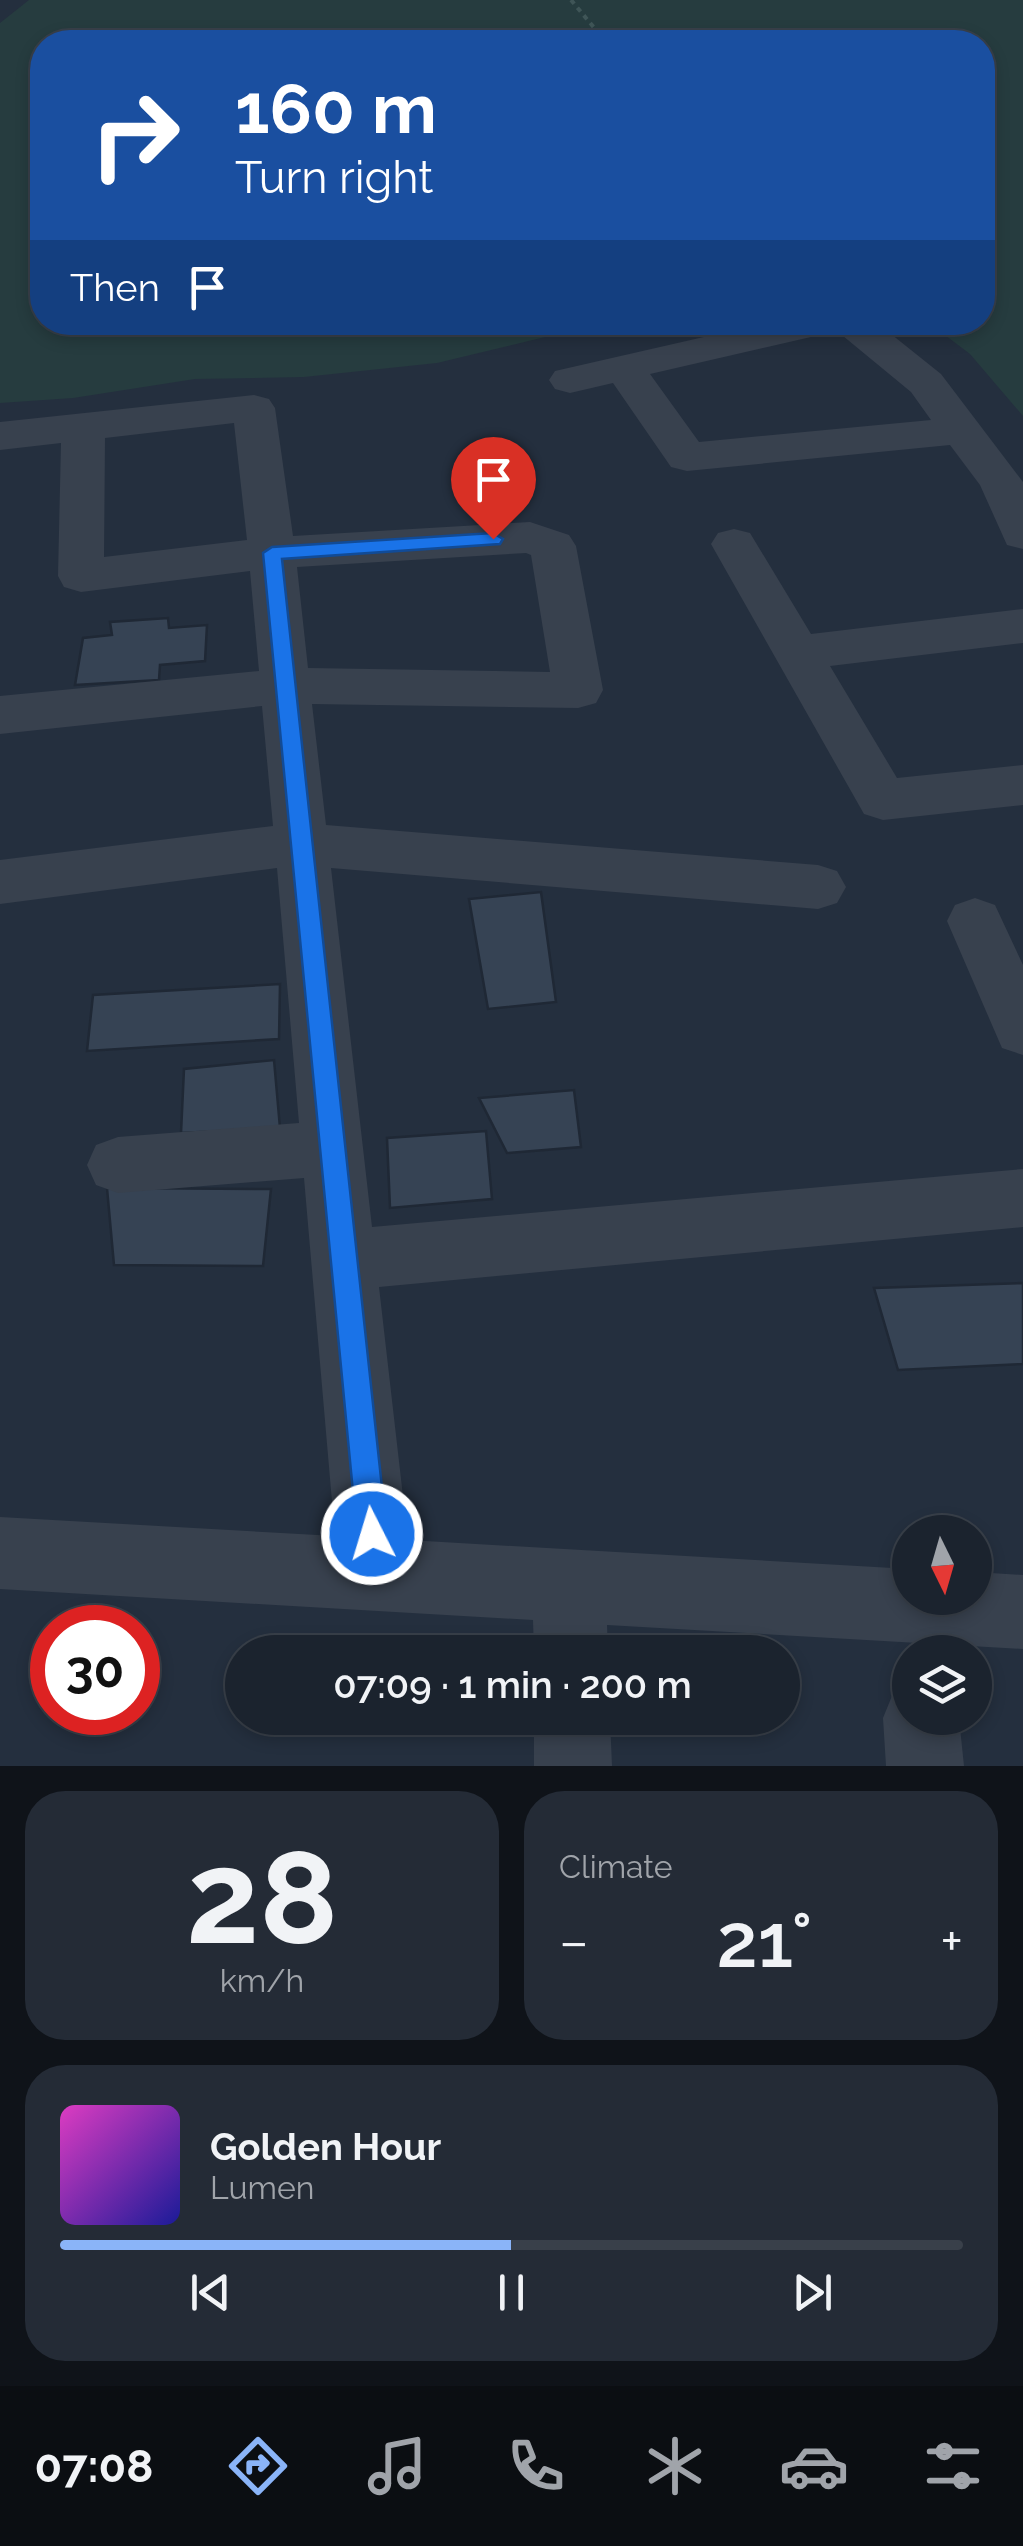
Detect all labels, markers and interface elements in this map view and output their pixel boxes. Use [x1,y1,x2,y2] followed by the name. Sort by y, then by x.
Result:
[235,67,437,149] text: 160 m
[70,70,200,200] icon: right
[235,151,433,204] text: Turn right
[180,260,235,315] icon: arrive
[70,265,160,310] text: Then
[451,437,536,540] pin
[466,452,521,507] icon: arrive
[320,1482,424,1586] position arrow
[892,1515,992,1615] north arrow
[892,1515,992,1735] map controls
[30,1605,160,1735] speed limit sign: 30
[892,1635,992,1735] button: layers
[333,1662,692,1707] text: 07:09 · 1 min · 200 m
[186,1821,338,1973] text: 28
[559,1848,673,1885] text: Climate
[717,1896,812,1985] text: 21°
[559,1909,589,1974] text: −
[940,1909,963,1974] text: +
[220,1962,304,1999] text: km/h
[210,2124,441,2169] text: Golden Hour
[210,2169,314,2206] text: Lumen
[183,2265,238,2320] icon: previous
[484,2265,539,2320] icon: pause
[785,2265,840,2320] icon: next
[223,2431,293,2501] icon: directions
[362,2431,432,2501] icon: music
[501,2431,571,2501] icon: phone
[640,2431,710,2501] icon: climate
[779,2431,849,2501] icon: car
[918,2431,988,2501] icon: filters
[35,2440,153,2493] text: 07:08

